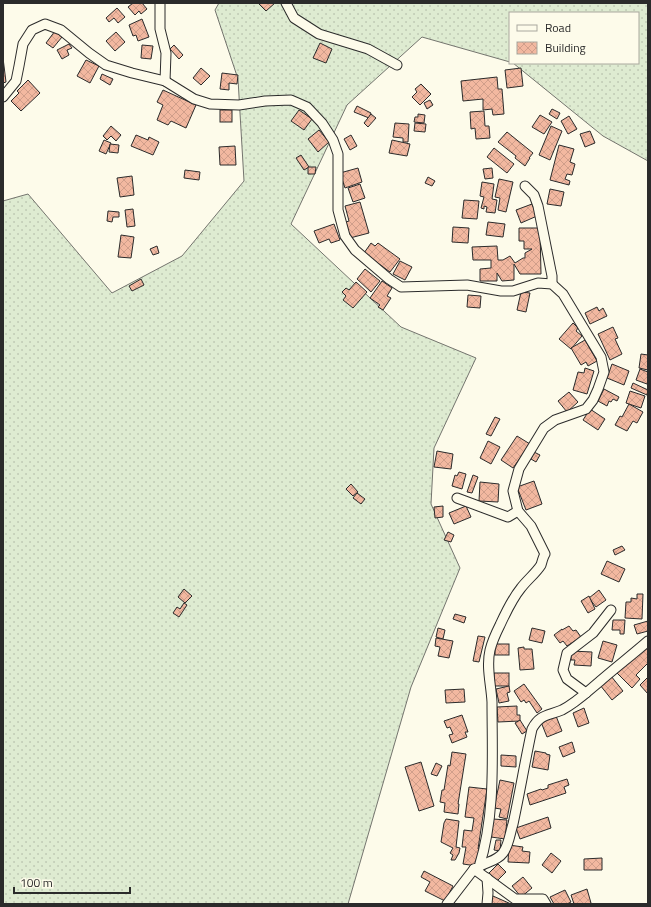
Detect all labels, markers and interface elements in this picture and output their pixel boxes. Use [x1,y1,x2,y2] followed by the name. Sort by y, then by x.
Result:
[509,12,639,64] legend
[545,18,571,37] text: Road
[545,38,586,57] text: Building
[14,869,130,895] scale bar
[20,873,53,892] text: 100 m

